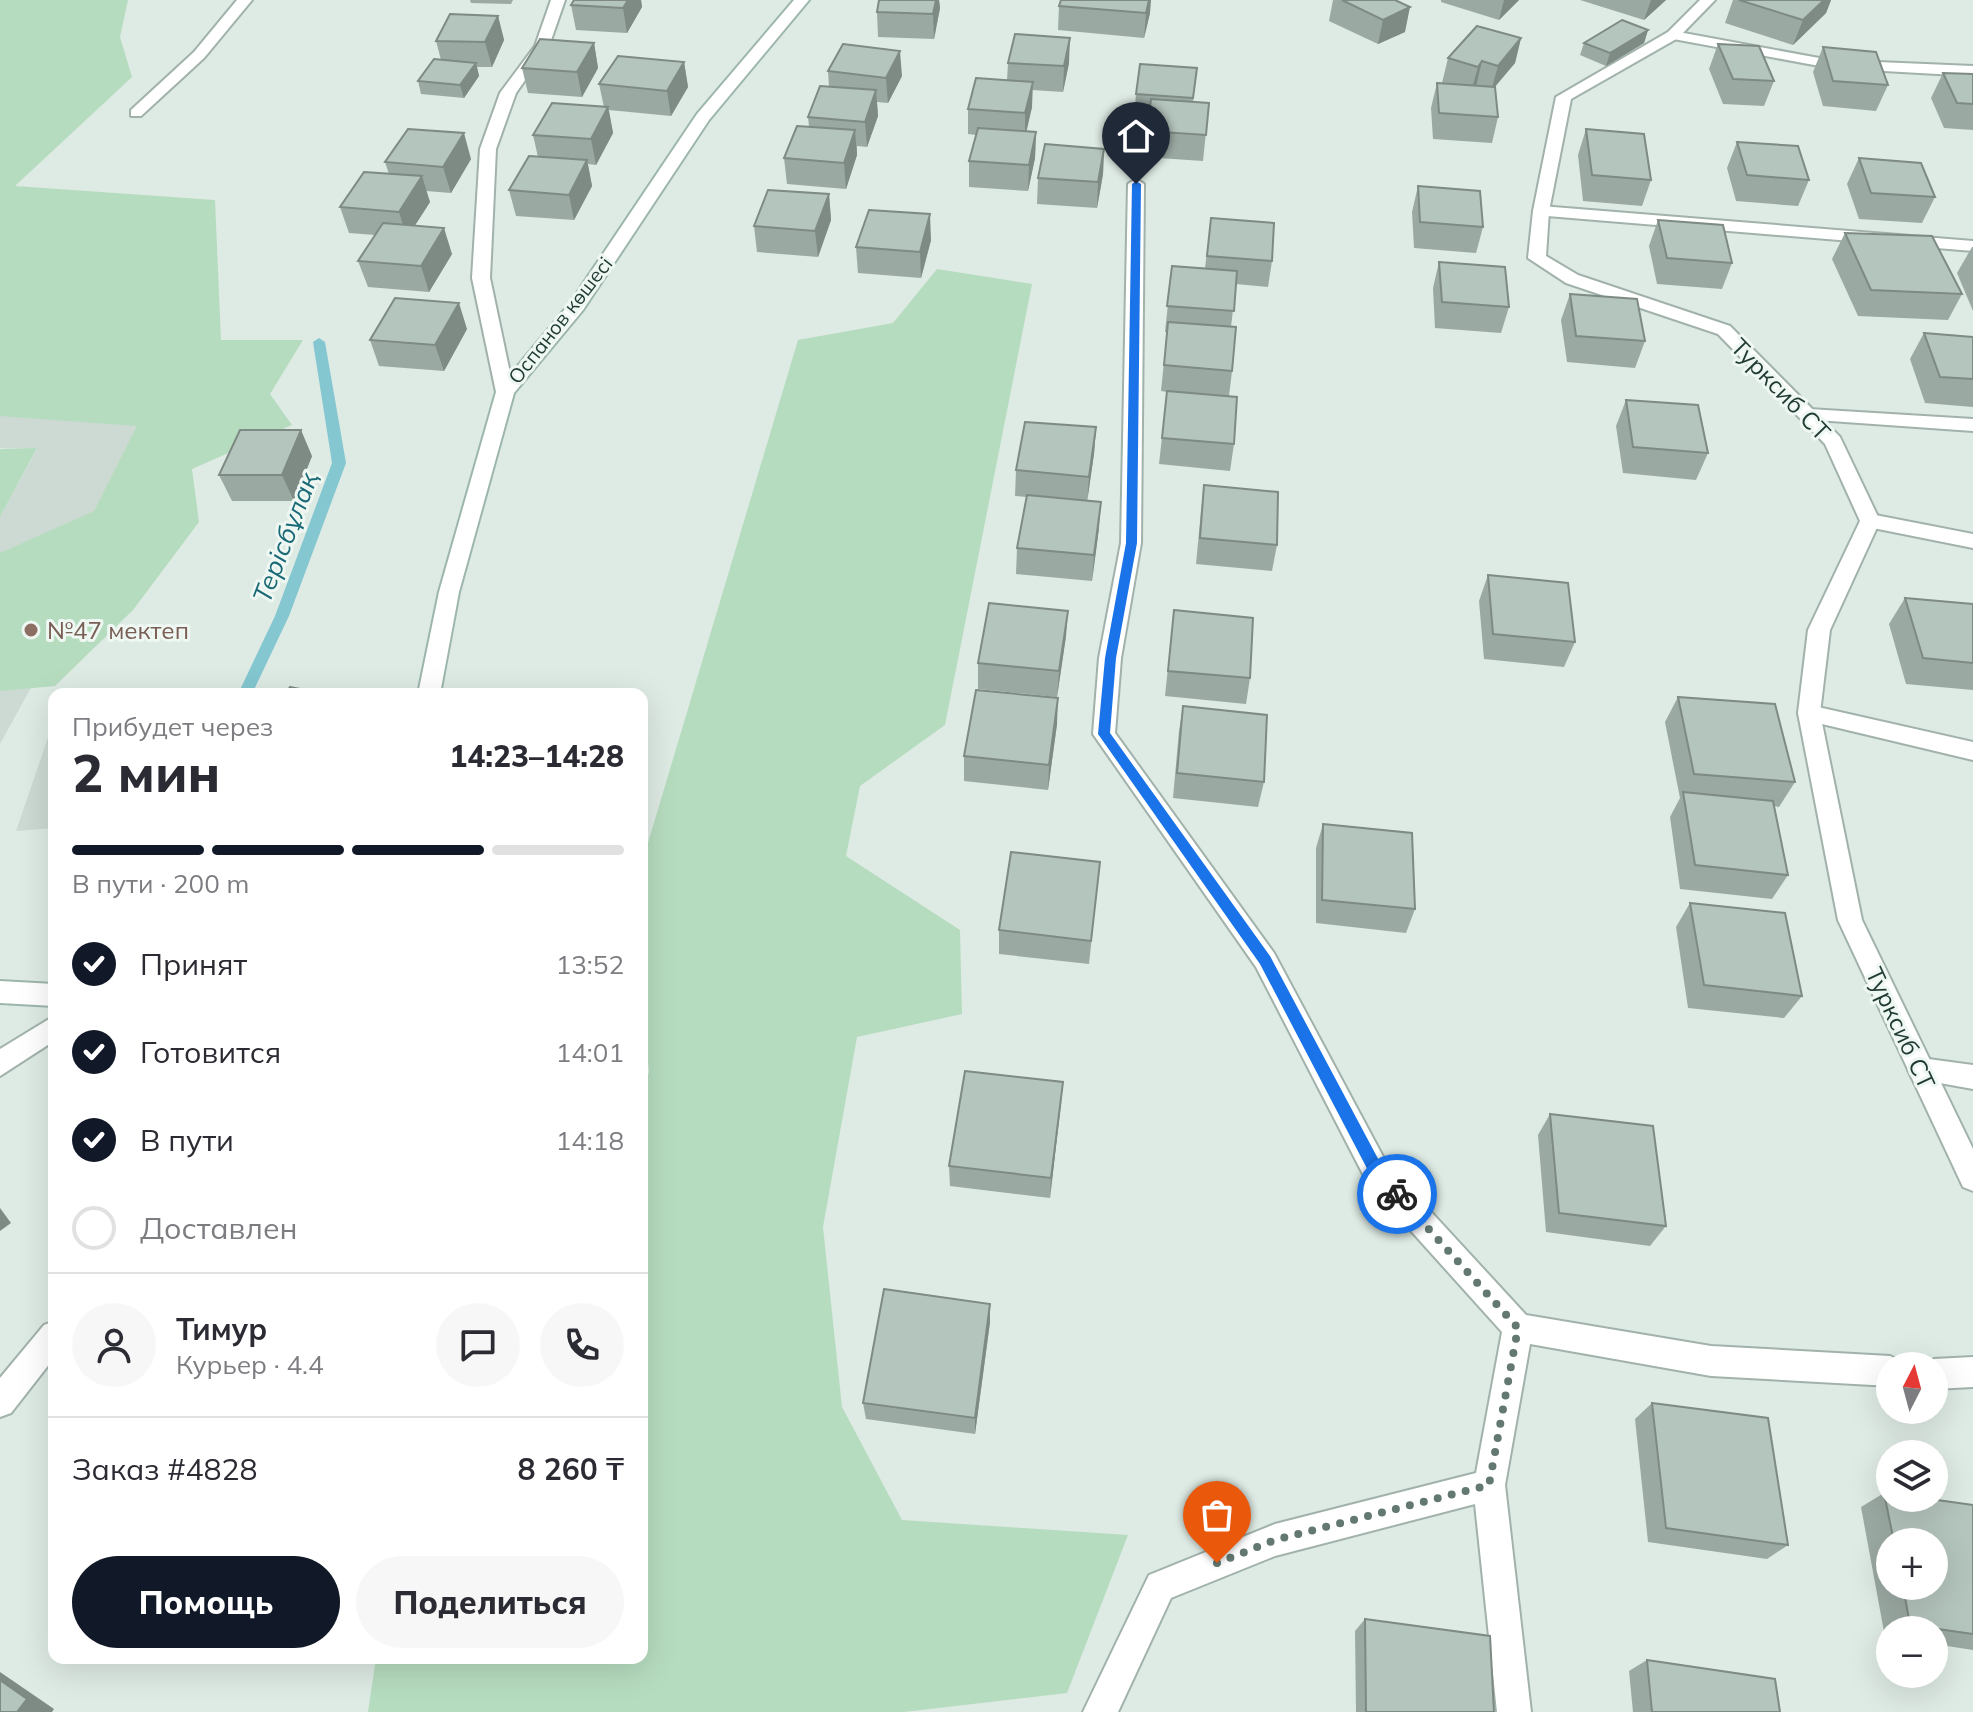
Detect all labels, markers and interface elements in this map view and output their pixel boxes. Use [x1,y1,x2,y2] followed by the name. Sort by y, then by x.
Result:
[1102,102,1170,184] pin
[1114,114,1158,158] icon: home
[503,251,617,389] street label: Оспанов көшесі
[1725,332,1837,447] street label: Турксиб СТ
[245,467,325,607] water label: Терісбұлақ
[47,615,189,645] place label: №47 мектеп
[22,621,40,639] marker: №47 мектеп
[72,710,273,743] text: Прибудет через
[449,737,624,775] text: 14:23–14:28
[72,740,220,805] text: 2 мин
[72,867,249,900] text: В пути · 200 m
[72,942,116,986] icon: check
[140,945,247,983] text: Принят
[556,948,624,981] text: 13:52
[1860,962,1942,1094] street label: Турксиб СТ
[72,1030,116,1074] icon: check
[140,1033,281,1071] text: Готовится
[556,1036,624,1069] text: 14:01
[72,1118,116,1162] icon: check
[140,1121,234,1159] text: В пути
[556,1124,624,1157] text: 14:18
[1357,1154,1437,1234] courier
[1375,1172,1419,1216] icon: bike
[140,1209,298,1247] text: Доставлен
[72,1303,156,1387] button: person
[436,1303,520,1387] button: chat
[540,1303,624,1387] button: phone
[176,1310,267,1348] text: Тимур
[176,1348,324,1381] text: Курьер · 4.4
[1876,1352,1948,1424] north arrow
[1876,1352,1948,1688] map controls
[1876,1440,1948,1512] button: layers
[72,1450,257,1488] text: Заказ #4828
[518,1450,624,1488] text: 8 260 ₸
[1183,1481,1251,1563] pin
[1195,1493,1239,1537] icon: bag
[1876,1528,1948,1600] button: +
[72,1556,340,1648] button: Помощь
[356,1556,624,1648] button: Поделиться
[1876,1616,1948,1688] button: −

